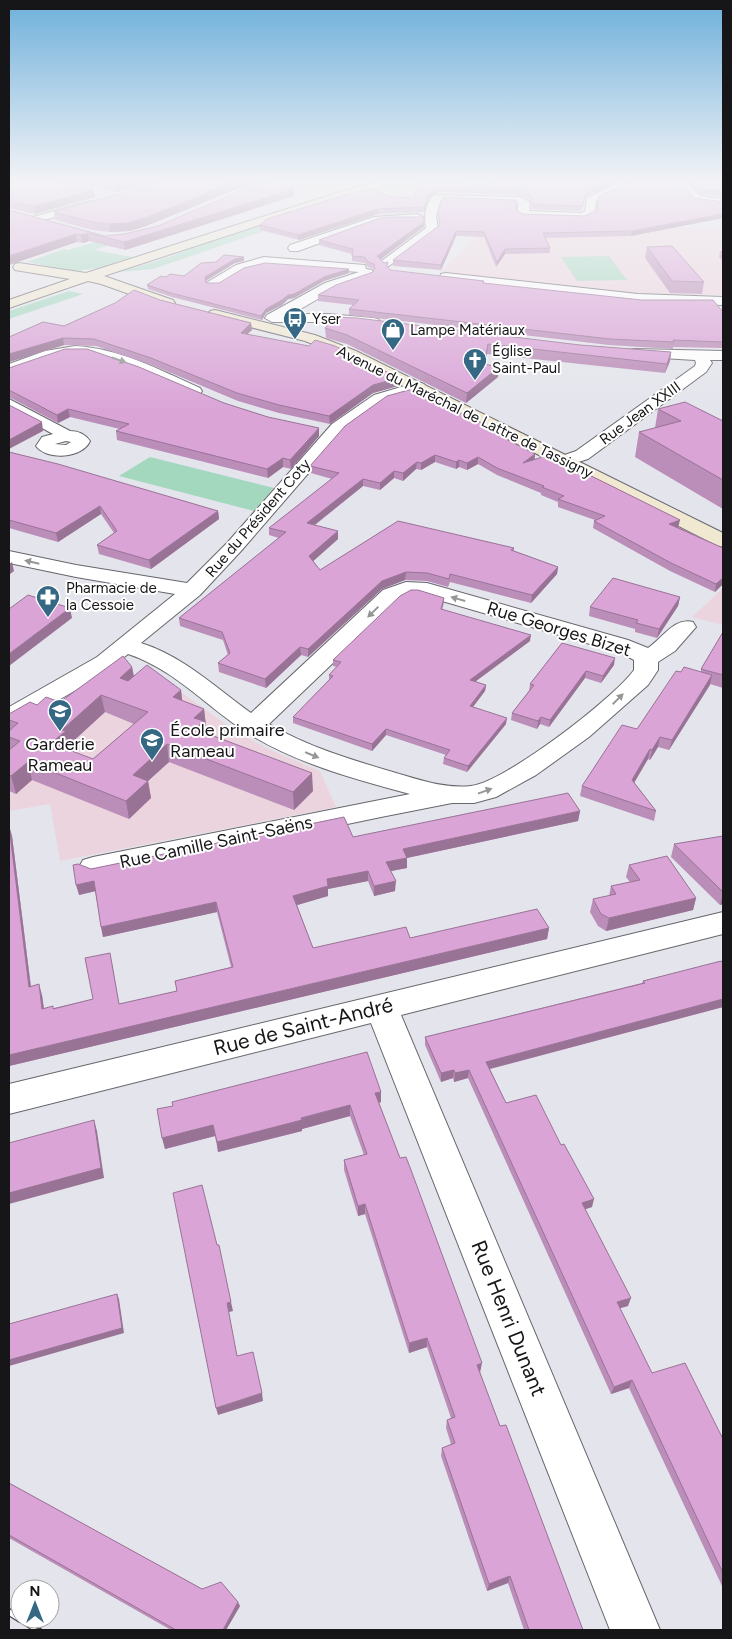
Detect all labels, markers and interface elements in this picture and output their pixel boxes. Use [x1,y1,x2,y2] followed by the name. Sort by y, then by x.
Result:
[282,306,308,340] bus stop icon: Yser
[312,310,341,328] place label: Yser
[380,317,406,351] shop icon: Lampe Matériaux
[410,321,525,339] place label: Lampe Matériaux
[334,342,596,482] street label: Avenue du Maréchal de Lattre de Tassigny
[492,342,561,377] place label: Église Saint-Paul
[462,347,488,381] church icon: Église Saint-Paul
[112,357,127,364] one-way arrow
[596,378,684,448] street label: Rue Jean XXIII
[202,455,314,581] street label: Rue du Président Coty
[24,558,39,566] one-way arrow
[66,579,157,614] place label: Pharmacie de la Cessoie
[35,584,61,618] pharmacy icon: Pharmacie de la Cessoie
[450,594,465,602] one-way arrow
[484,597,634,661] street label: Rue Georges Bizet
[367,606,379,618] one-way arrow
[612,693,624,705] one-way arrow
[47,698,73,732] school or university icon: Garderie Rameau
[170,719,285,762] place label: École primaire Rameau
[139,727,165,761] school or university icon: École primaire Rameau
[25,733,95,776] place label: Garderie Rameau
[304,752,319,759] one-way arrow
[478,786,493,794] one-way arrow
[118,811,314,873] street label: Rue Camille Saint-Saëns
[211,992,395,1060] street label: Rue de Saint-André
[466,1236,552,1400] street label: Rue Henri Dunant
[10,1579,60,1629] north arrow
[30,1583,40,1600] text: N

